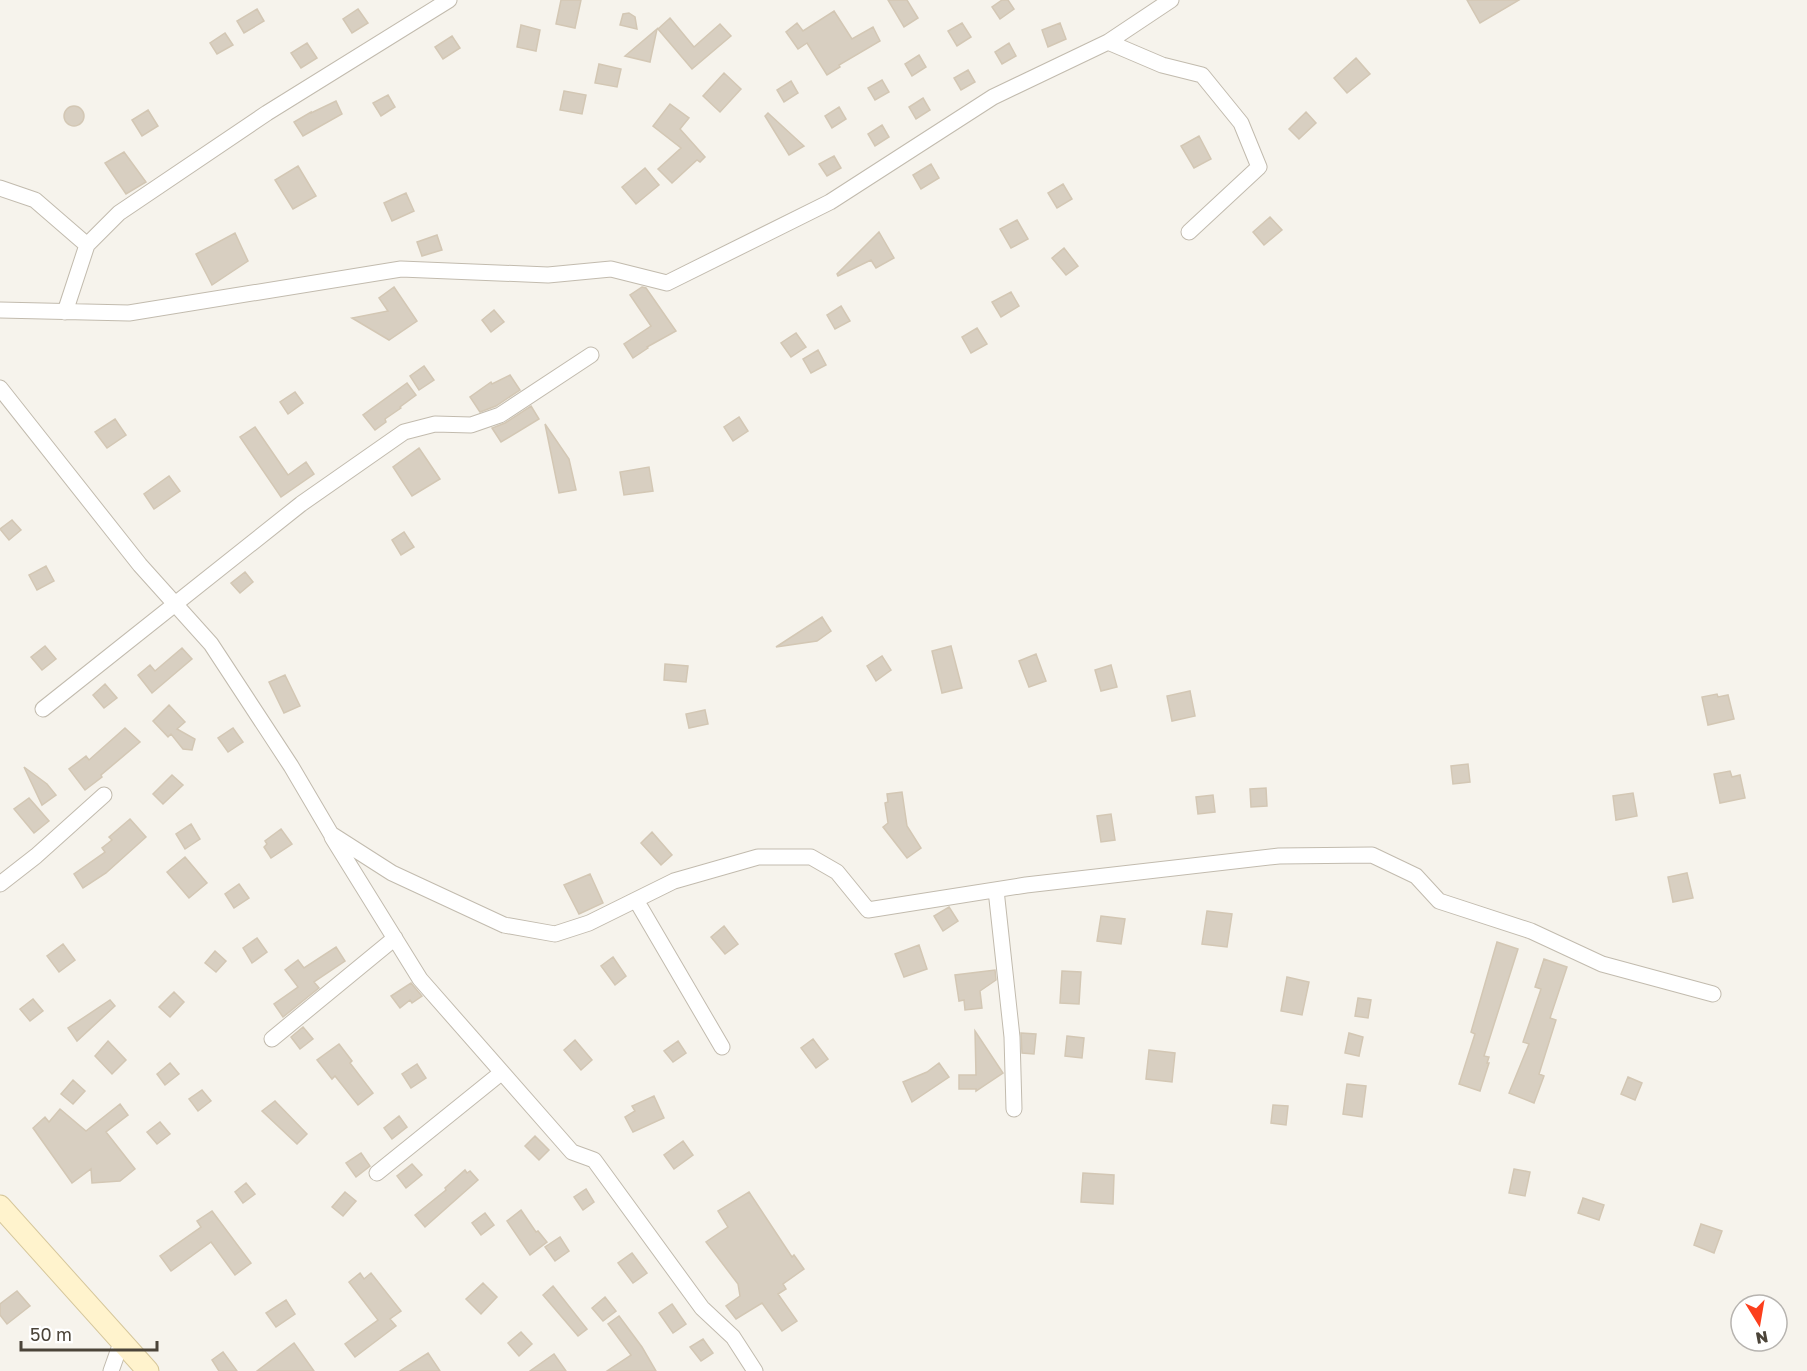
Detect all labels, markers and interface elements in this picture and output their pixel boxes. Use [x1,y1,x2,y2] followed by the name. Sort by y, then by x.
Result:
[1729,1293,1789,1353] north arrow
[21,1314,158,1352] scale bar
[30,1323,72,1345] text: 50 m
[1754,1327,1770,1349] text: N

